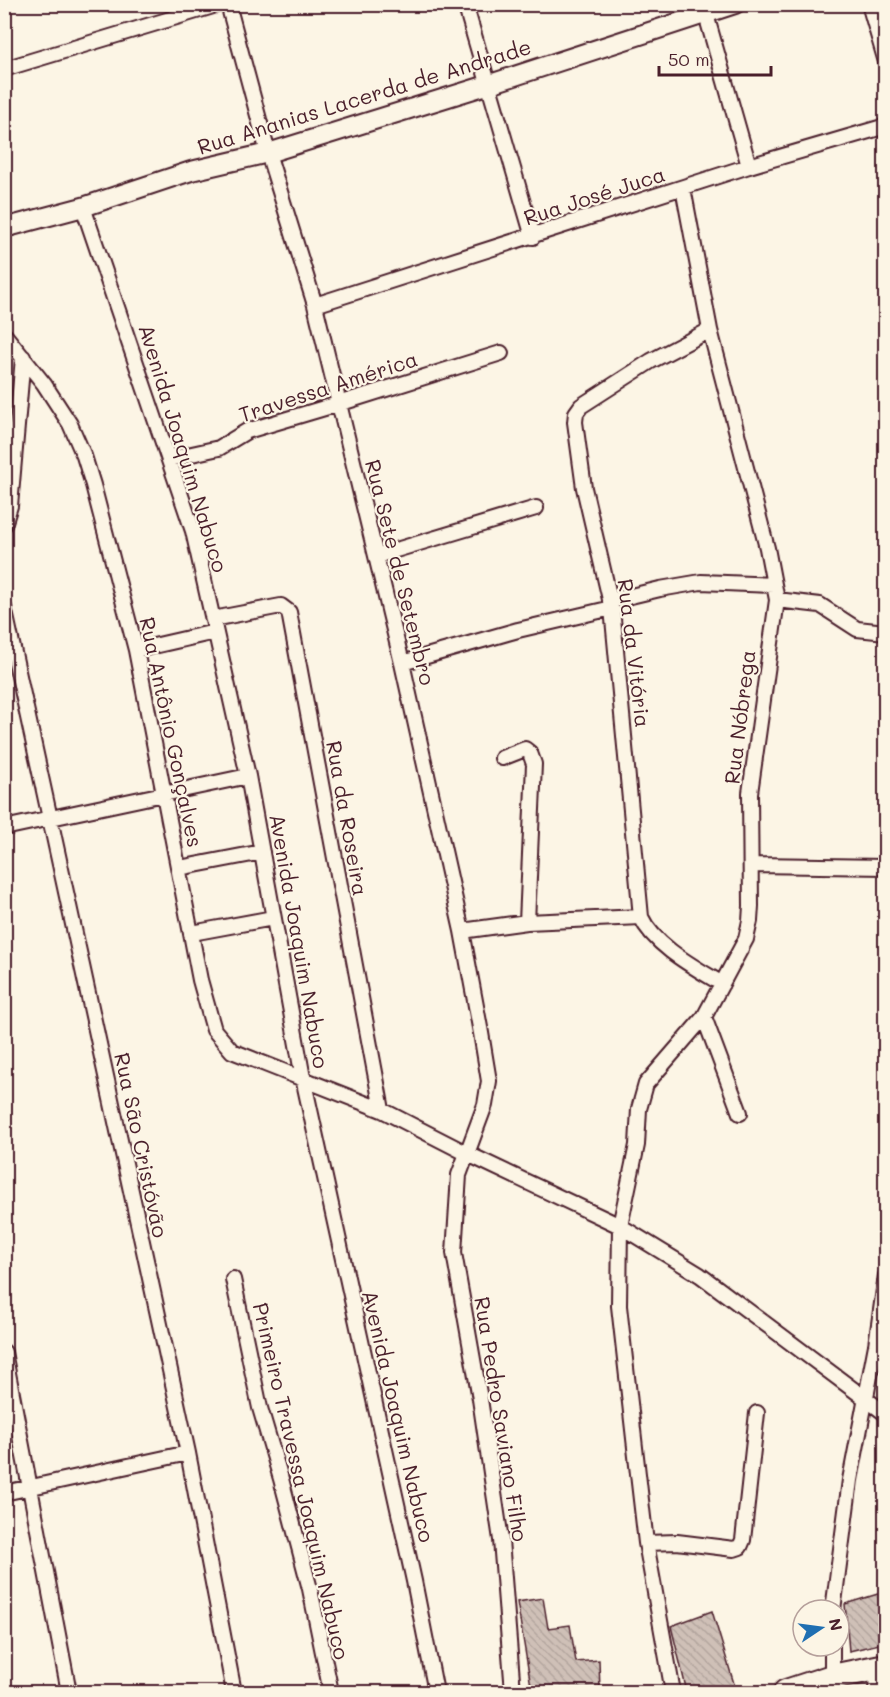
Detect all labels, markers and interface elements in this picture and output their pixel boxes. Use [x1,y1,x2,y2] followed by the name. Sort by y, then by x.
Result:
[194,32,534,160] street label: Rua Ananias Lacerda de Andrade
[659,39,772,77] scale bar
[668,47,710,71] text: 50 m
[520,159,668,231] street label: Rua José Juca
[133,321,235,575] street label: Avenida Joaquim Nabuco
[235,344,421,428] street label: Travessa América
[360,456,442,688] street label: Rua Sete de Setembro
[612,577,658,729] street label: Rua da Vitória
[134,614,210,850] street label: Rua Antônio Gonçalves
[717,648,761,786] street label: Rua Nóbrega
[321,738,375,898] street label: Rua da Roseira
[264,812,336,1070] street label: Avenida Joaquim Nabuco
[109,1050,175,1240] street label: Rua São Cristóvão
[357,1287,441,1545] street label: Avenida Joaquim Nabuco
[469,1295,535,1543] street label: Rua Pedro Saviano Filho
[248,1300,356,1662] street label: Primeiro Travessa Joaquim Nabuco
[791,1598,851,1658] north arrow
[825,1616,848,1633] text: N

